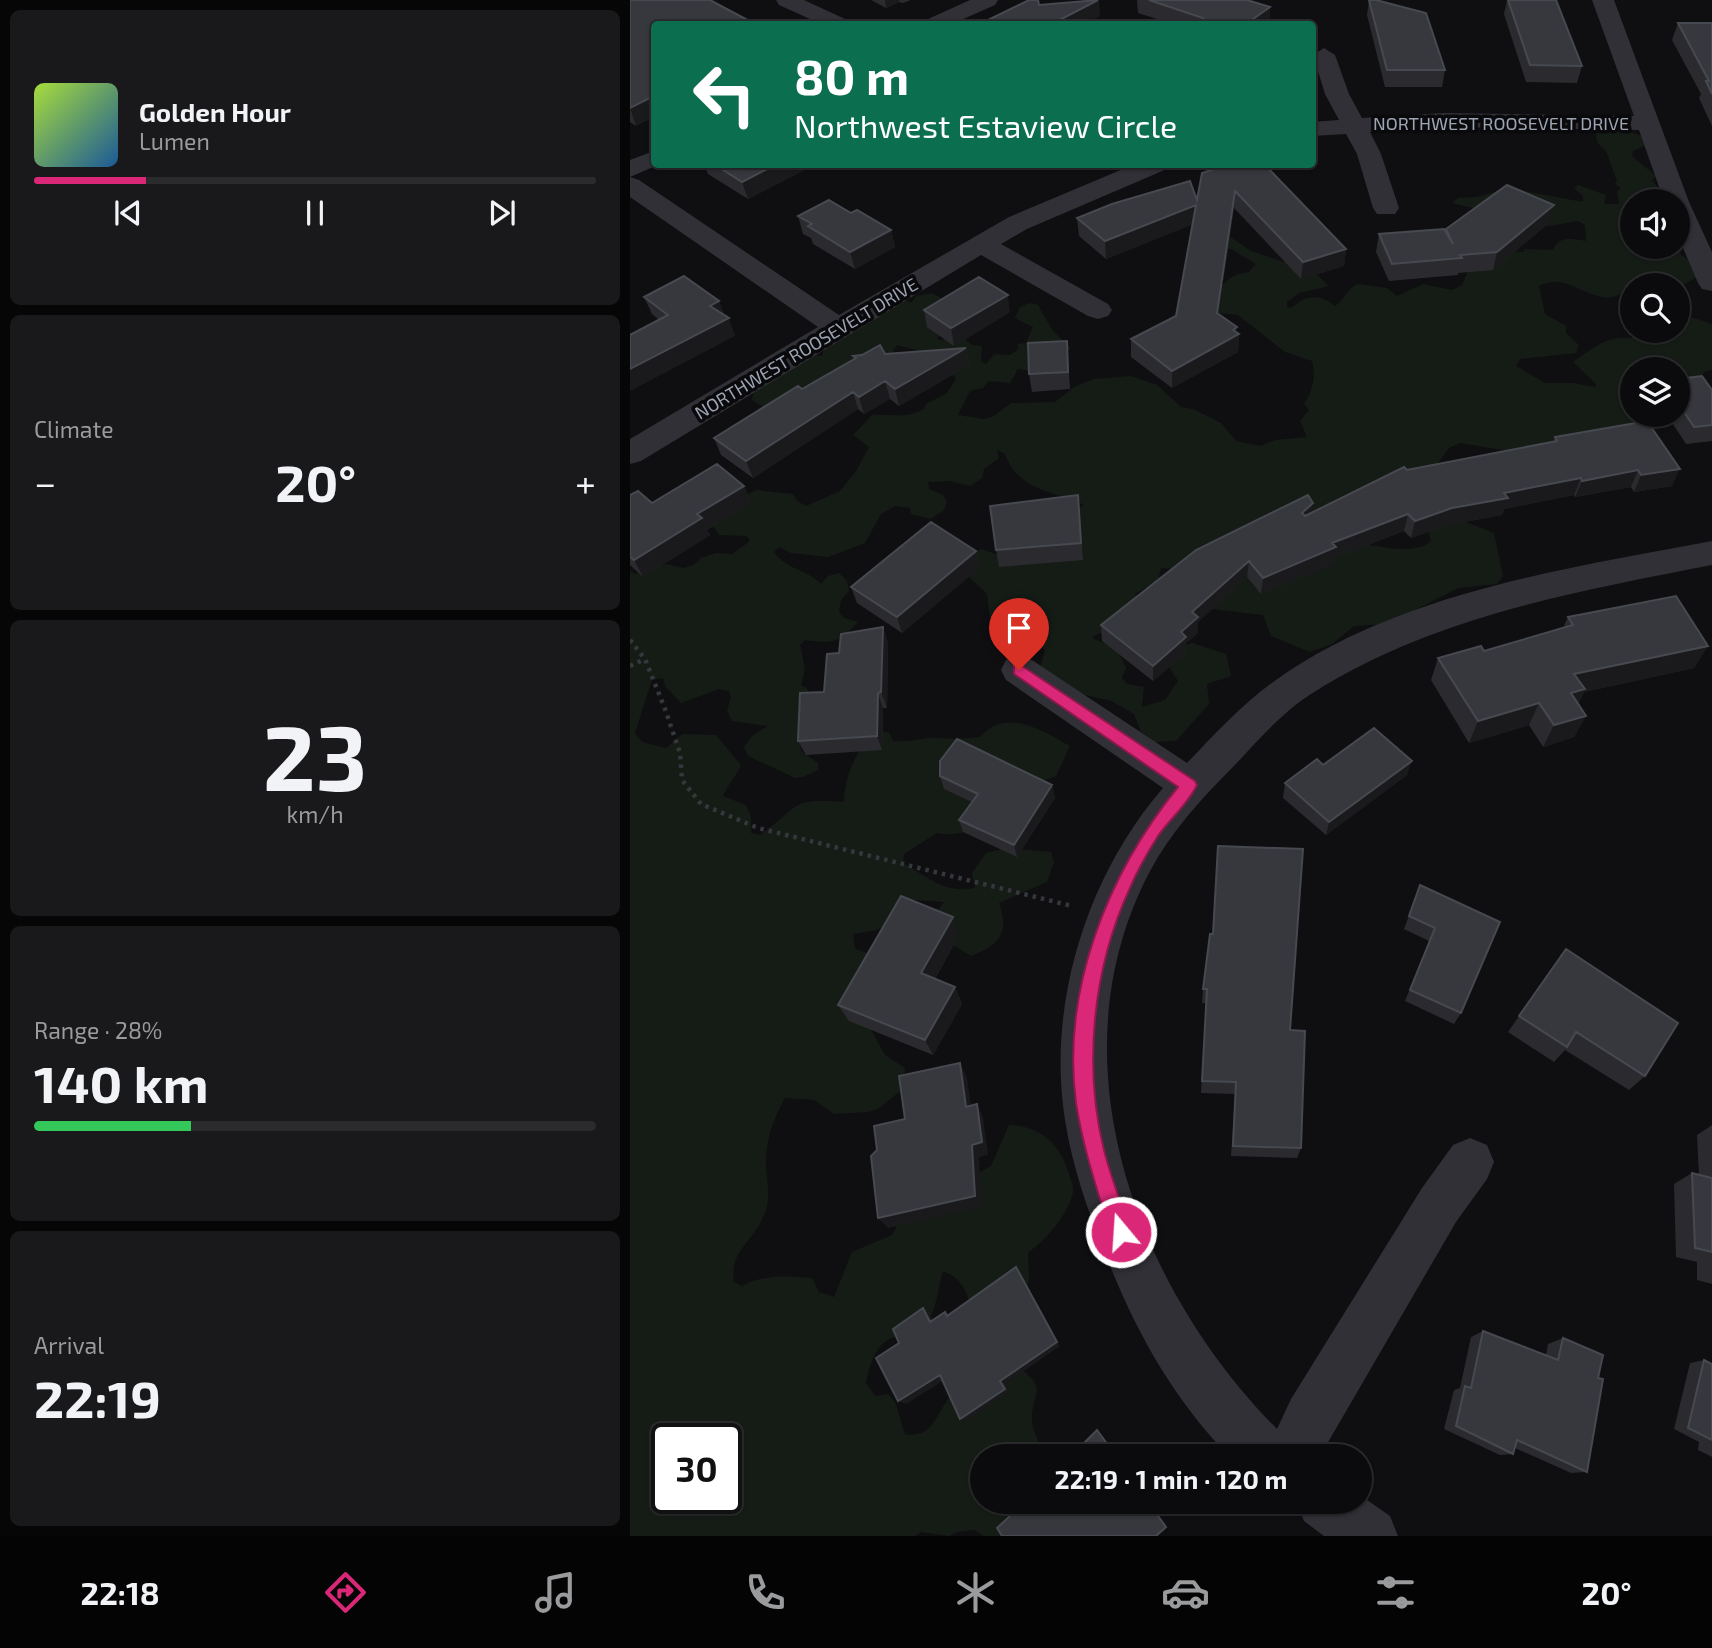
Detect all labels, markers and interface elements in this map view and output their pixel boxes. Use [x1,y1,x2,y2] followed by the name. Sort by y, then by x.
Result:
[794,46,909,105] text: 80 m
[679,49,770,140] icon: left
[139,96,291,127] text: Golden Hour
[794,106,1177,144] text: Northwest Estaview Circle
[1373,112,1629,134] street label: NORTHWEST ROOSEVELT DRIVE
[139,127,210,155] text: Lumen
[1620,189,1690,427] map controls
[1620,189,1690,259] button: sound
[109,194,147,232] icon: previous
[296,194,334,232] icon: pause
[483,194,521,232] icon: next
[691,273,921,423] street label: NORTHWEST ROOSEVELT DRIVE
[1620,273,1690,343] button: search
[1620,357,1690,427] button: layers
[34,415,114,443] text: Climate
[275,450,356,512] text: 20°
[34,459,56,505] text: −
[575,459,596,505] text: +
[989,598,1049,670] pin
[1000,609,1038,647] icon: arrive
[263,700,367,809] text: 23
[286,800,344,828] text: km/h
[34,1016,162,1044] text: Range · 28%
[34,1051,209,1113] text: 140 km
[1084,1195,1158,1269] position arrow
[34,1331,104,1359] text: Arrival
[34,1366,161,1428] text: 22:19
[651,1423,742,1514] speed limit sign: 30
[1055,1463,1287,1494] text: 22:19 · 1 min · 120 m
[321,1568,370,1617] icon: directions
[531,1568,580,1617] icon: music
[741,1568,790,1617] icon: phone
[951,1568,1000,1617] icon: climate
[1161,1568,1210,1617] icon: car
[1371,1568,1420,1617] icon: filters
[81,1573,160,1611] text: 22:18
[1582,1573,1631,1611] text: 20°

